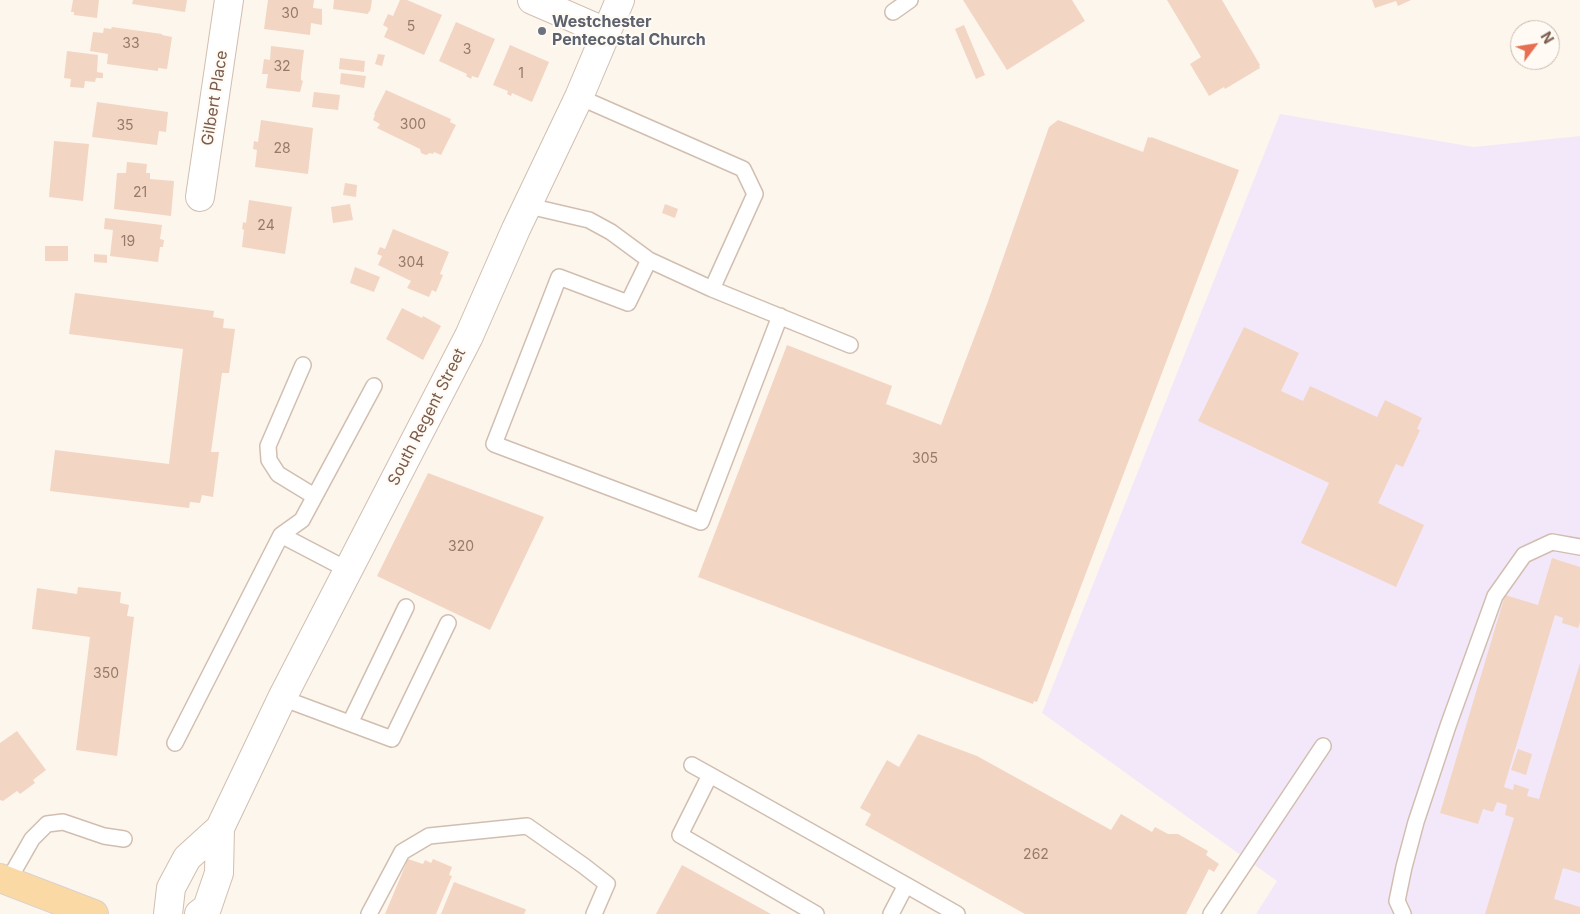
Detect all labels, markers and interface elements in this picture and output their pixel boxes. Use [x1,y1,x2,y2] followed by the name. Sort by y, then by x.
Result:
[281,6,299,22] house number: 30
[552,12,706,50] place label: Westchester Pentecostal Church
[407,19,415,35] house number: 5
[1510,20,1560,70] north arrow
[536,25,548,37] marker: Westchester Pentecostal Church
[1537,29,1557,46] text: N
[122,36,140,52] house number: 33
[463,42,471,58] house number: 3
[198,49,232,147] street label: Gilbert Place
[273,59,291,75] house number: 32
[518,66,524,82] house number: 1
[400,117,426,133] house number: 300
[116,118,134,134] house number: 35
[273,141,291,157] house number: 28
[133,185,147,201] house number: 21
[257,218,275,234] house number: 24
[121,234,135,250] house number: 19
[398,255,424,271] house number: 304
[384,345,470,489] street label: South Regent Street
[912,451,938,467] house number: 305
[448,539,474,555] house number: 320
[93,666,119,682] house number: 350
[1023,847,1049,863] house number: 262

